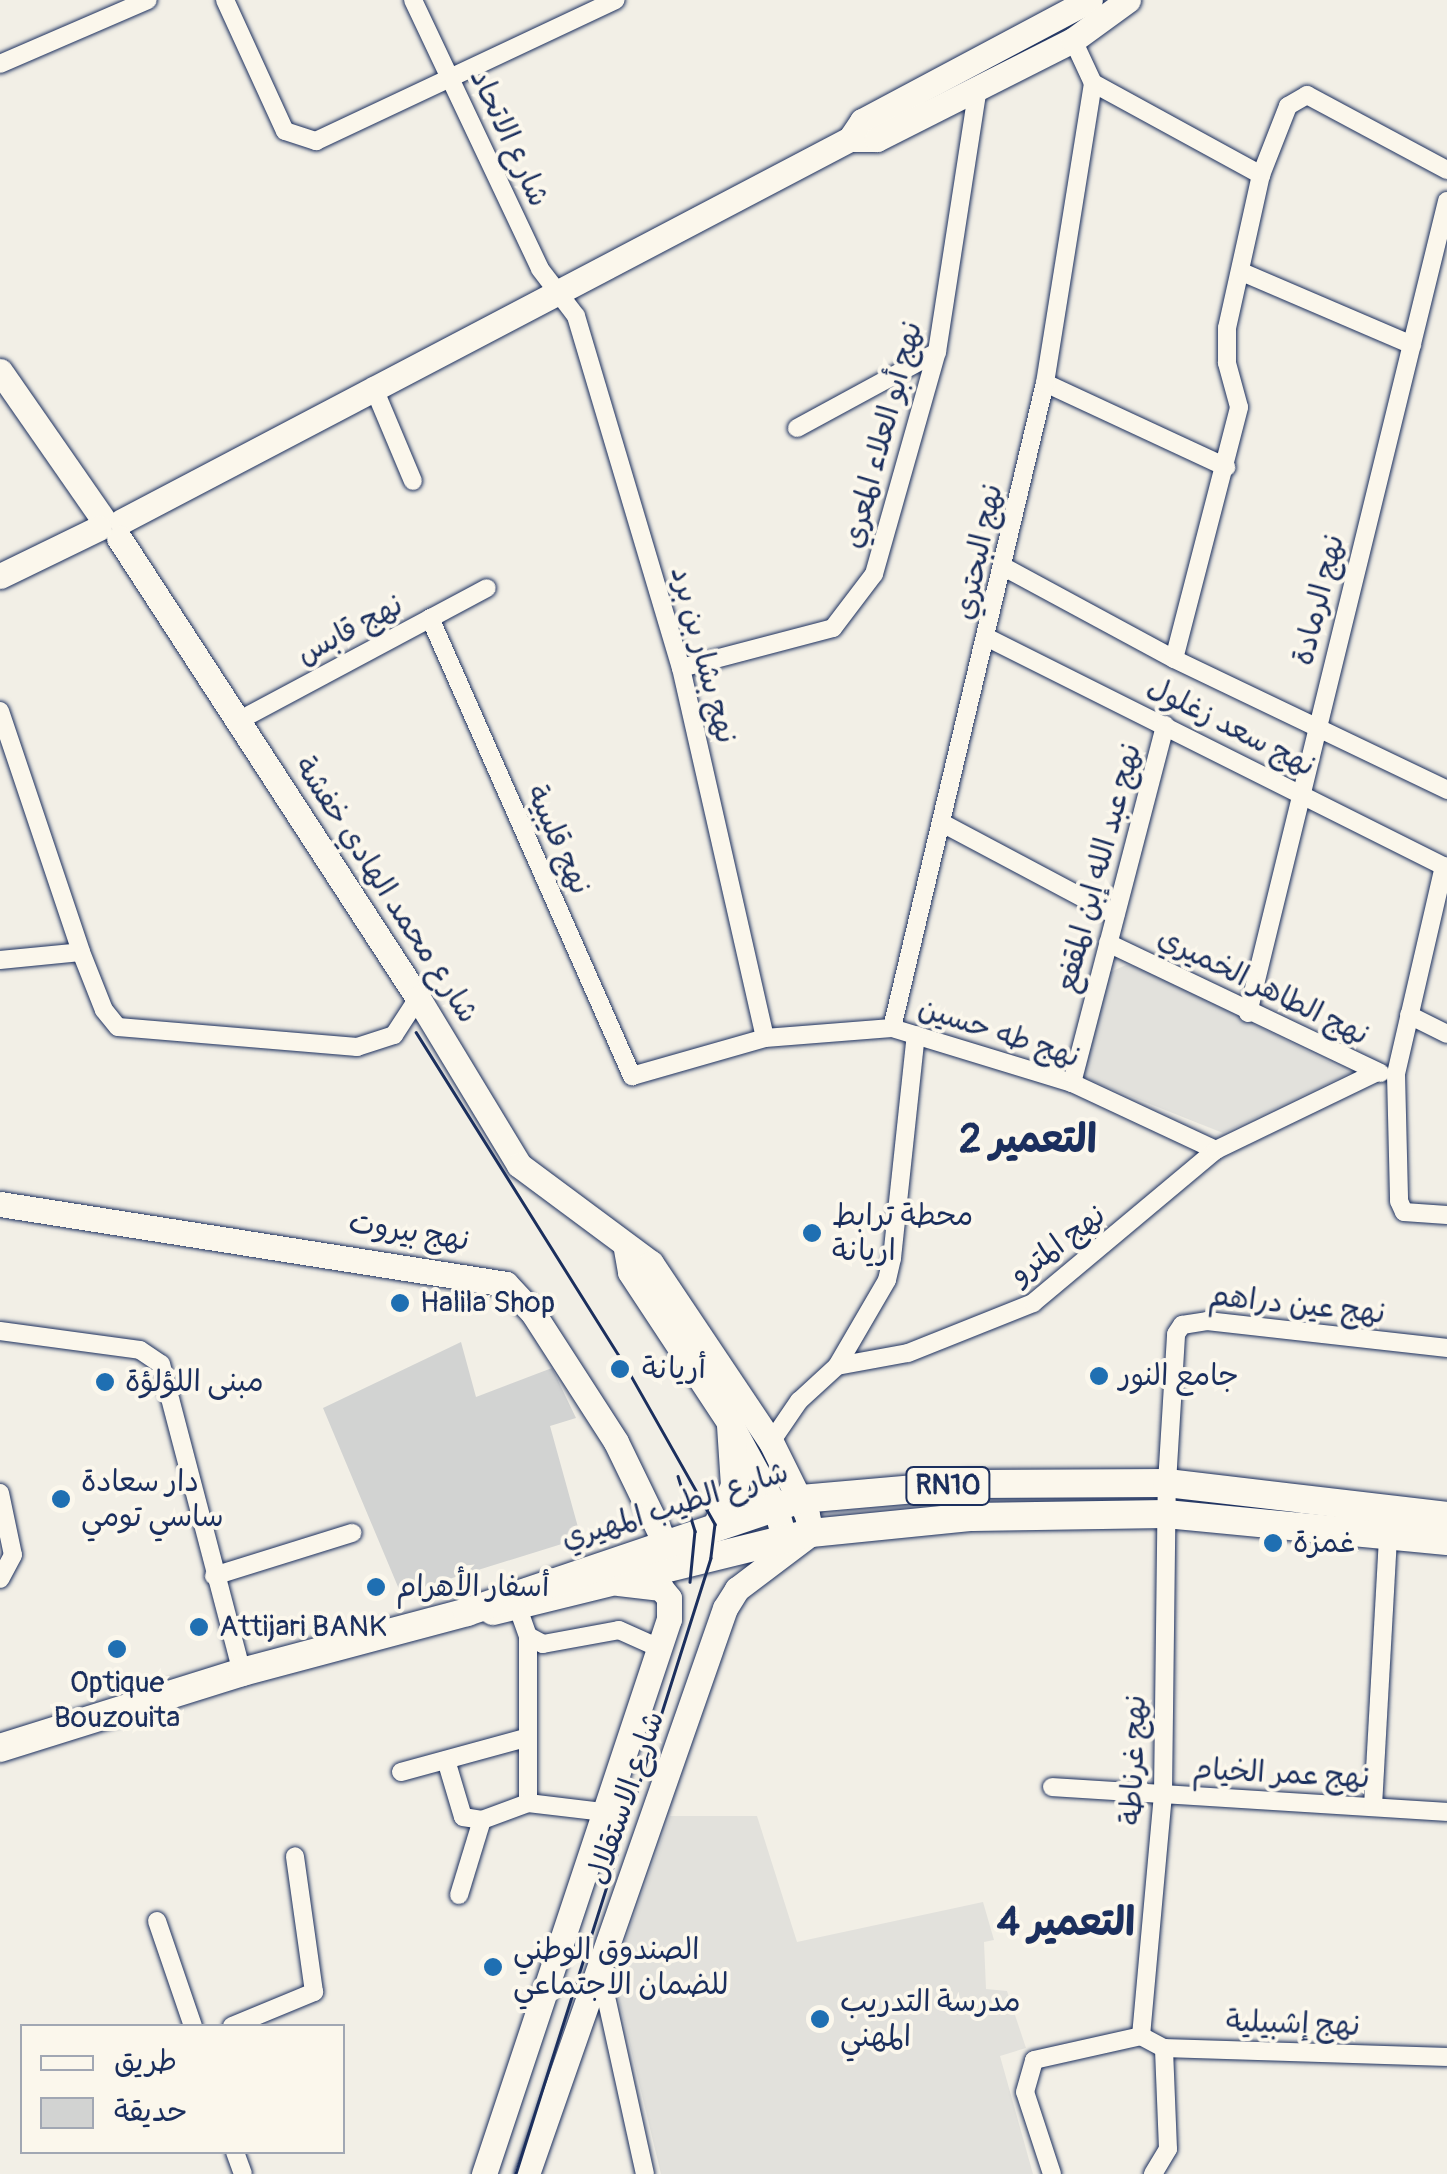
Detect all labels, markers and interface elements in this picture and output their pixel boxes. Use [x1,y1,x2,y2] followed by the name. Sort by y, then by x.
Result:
[461,63,557,213] street label: شارع الاتحاد
[835,318,931,552] street label: نهج أبو العلاء المعري
[947,481,1011,623] street label: نهج البحتري
[1285,531,1353,669] street label: نهج الرمادة
[662,563,744,747] street label: نهج بشار بن برد
[291,587,409,673] street label: نهج قابس
[1141,669,1321,785] street label: نهج سعد زغلول
[1048,740,1150,996] street label: نهج عبد الله إبن المقفع
[286,750,486,1030] street label: شارع محمد الهادي خفشة
[518,780,598,900] street label: نهج قليبية
[1151,920,1375,1054] street label: نهج الطاهر الخميري
[914,990,1084,1076] street label: نهج طه حسين
[959,1116,1097,1164] district label: التعمير 2
[1003,1197,1113,1293] street label: نهج المترو
[832,1198,973,1268] place label: محطة ترابط اريانة
[346,1205,472,1259] street label: نهج بيروت
[801,1222,823,1244] marker: محطة ترابط اريانة
[1207,1278,1387,1332] street label: نهج عين دراهم
[420,1285,555,1321] place label: Halila Shop
[389,1292,411,1314] marker: Halila Shop
[642,1351,706,1387] place label: أريانة
[607,1356,633,1382] marker: أريانة
[1119,1358,1239,1394] place label: جامع النور
[125,1364,264,1400] place label: مبنى اللؤلؤة
[1088,1365,1110,1387] marker: جامع النور
[94,1371,116,1393] marker: مبنى اللؤلؤة
[557,1454,793,1558] street label: شارع الطيب المهيري
[903,1463,993,1509] road number: RN10
[81,1464,224,1534] place label: دار سعادة ساسي تومي
[50,1488,72,1510] marker: دار سعادة ساسي تومي
[1293,1525,1355,1561] place label: غمزة
[1262,1532,1284,1554] marker: غمزة
[396,1569,549,1605] place label: أسفار الأهرام
[365,1576,387,1598] marker: أسفار الأهرام
[219,1609,387,1645] place label: Attijari BANK
[188,1616,210,1638] marker: Attijari BANK
[106,1638,128,1660] marker: Optique Bouzouita
[54,1665,180,1736] place label: Optique Bouzouita
[1114,1694,1154,1826] street label: نهج غرناطة
[580,1707,672,1889] street label: شارع الاستقلال
[1191,1751,1371,1797] street label: نهج عمر الخيام
[997,1899,1135,1947] district label: التعمير 4
[513,1932,729,2002] place label: الصندوق الوطني للضمان الاجتماعي
[482,1956,504,1978] marker: الصندوق الوطني للضمان الاجتماعي
[840,1984,1021,2054] place label: مدرسة التدريب المهني
[1225,2004,1361,2044] street label: نهج إشبيلية
[809,2008,831,2030] marker: مدرسة التدريب المهني
[20,2024,345,2154] legend
[114,2043,177,2080] text: طريق
[114,2093,188,2130] text: حديقة

